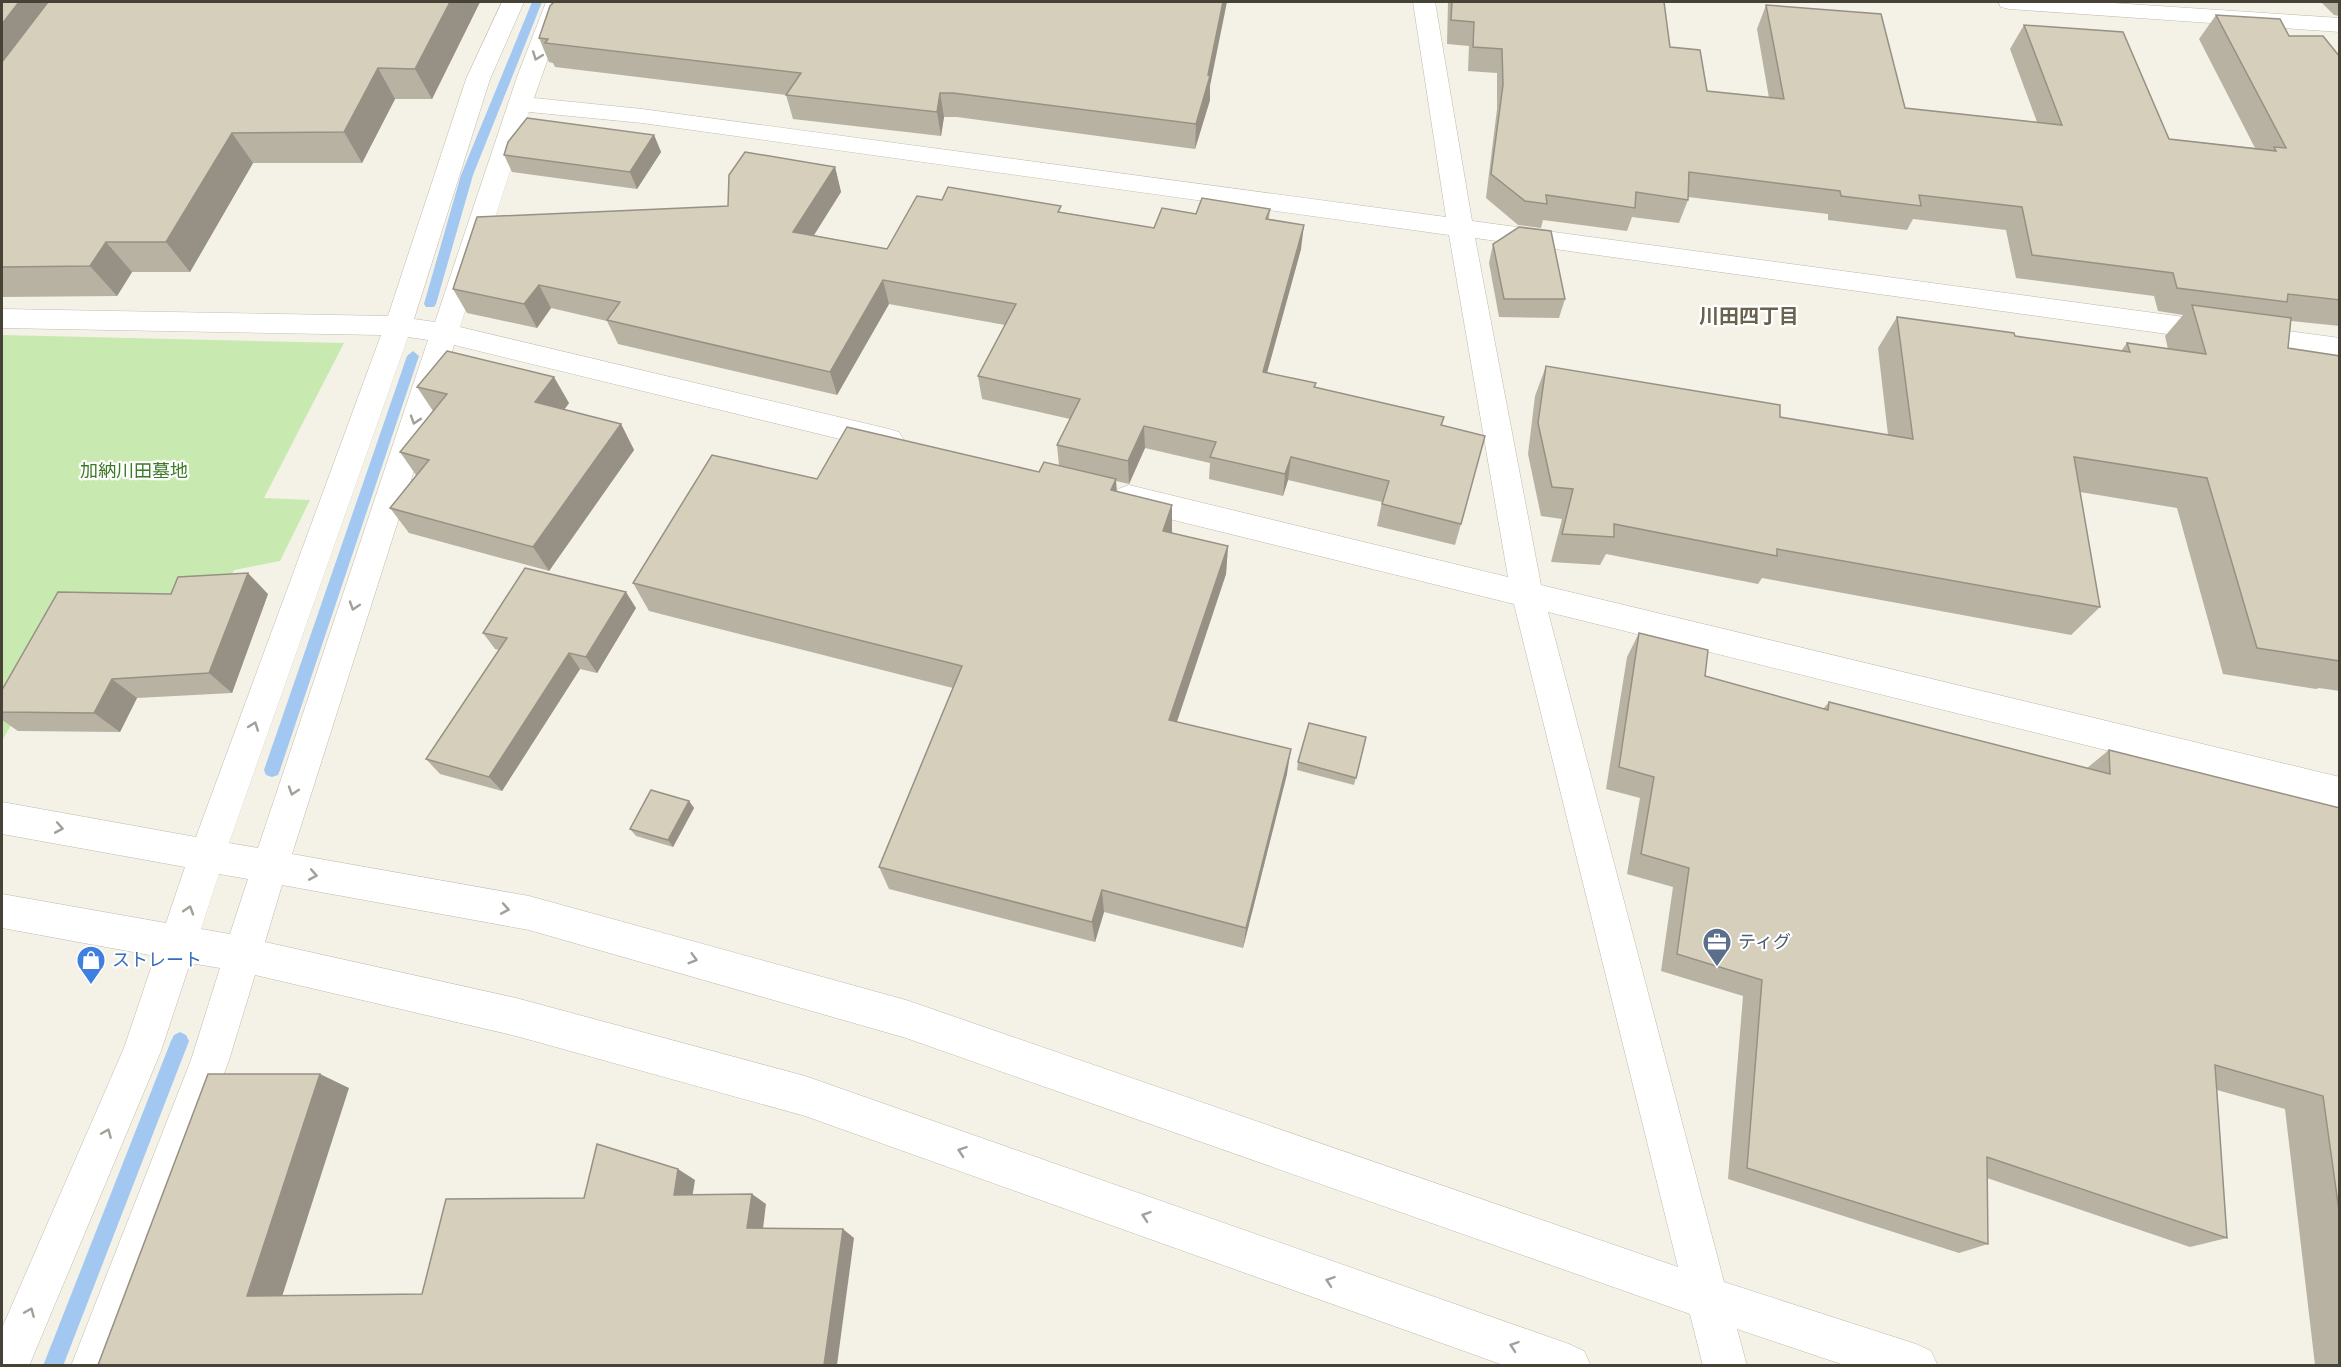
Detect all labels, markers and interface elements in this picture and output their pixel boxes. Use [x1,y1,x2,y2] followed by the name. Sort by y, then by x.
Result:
[531,51,544,61] one-way arrow
[1699,306,1799,327] district label: 川田四丁目
[410,415,422,425] one-way arrow
[80,461,188,481] park label: 加納川田墓地
[349,600,361,611] one-way arrow
[246,722,259,732] one-way arrow
[288,785,300,796] one-way arrow
[54,821,64,834] one-way arrow
[307,868,317,881] one-way arrow
[500,902,509,914] one-way arrow
[182,905,194,916] one-way arrow
[1701,926,1733,968] office icon: ティグ
[1738,932,1791,952] place label: ティグ
[75,944,107,986] shop icon: ストレート
[112,952,202,970] place label: ストレート
[687,952,698,964] one-way arrow
[100,1128,112,1139] one-way arrow
[957,1145,968,1158] one-way arrow
[1141,1210,1152,1223] one-way arrow
[1325,1275,1336,1288] one-way arrow
[23,1307,35,1318] one-way arrow
[1509,1340,1520,1353] one-way arrow

